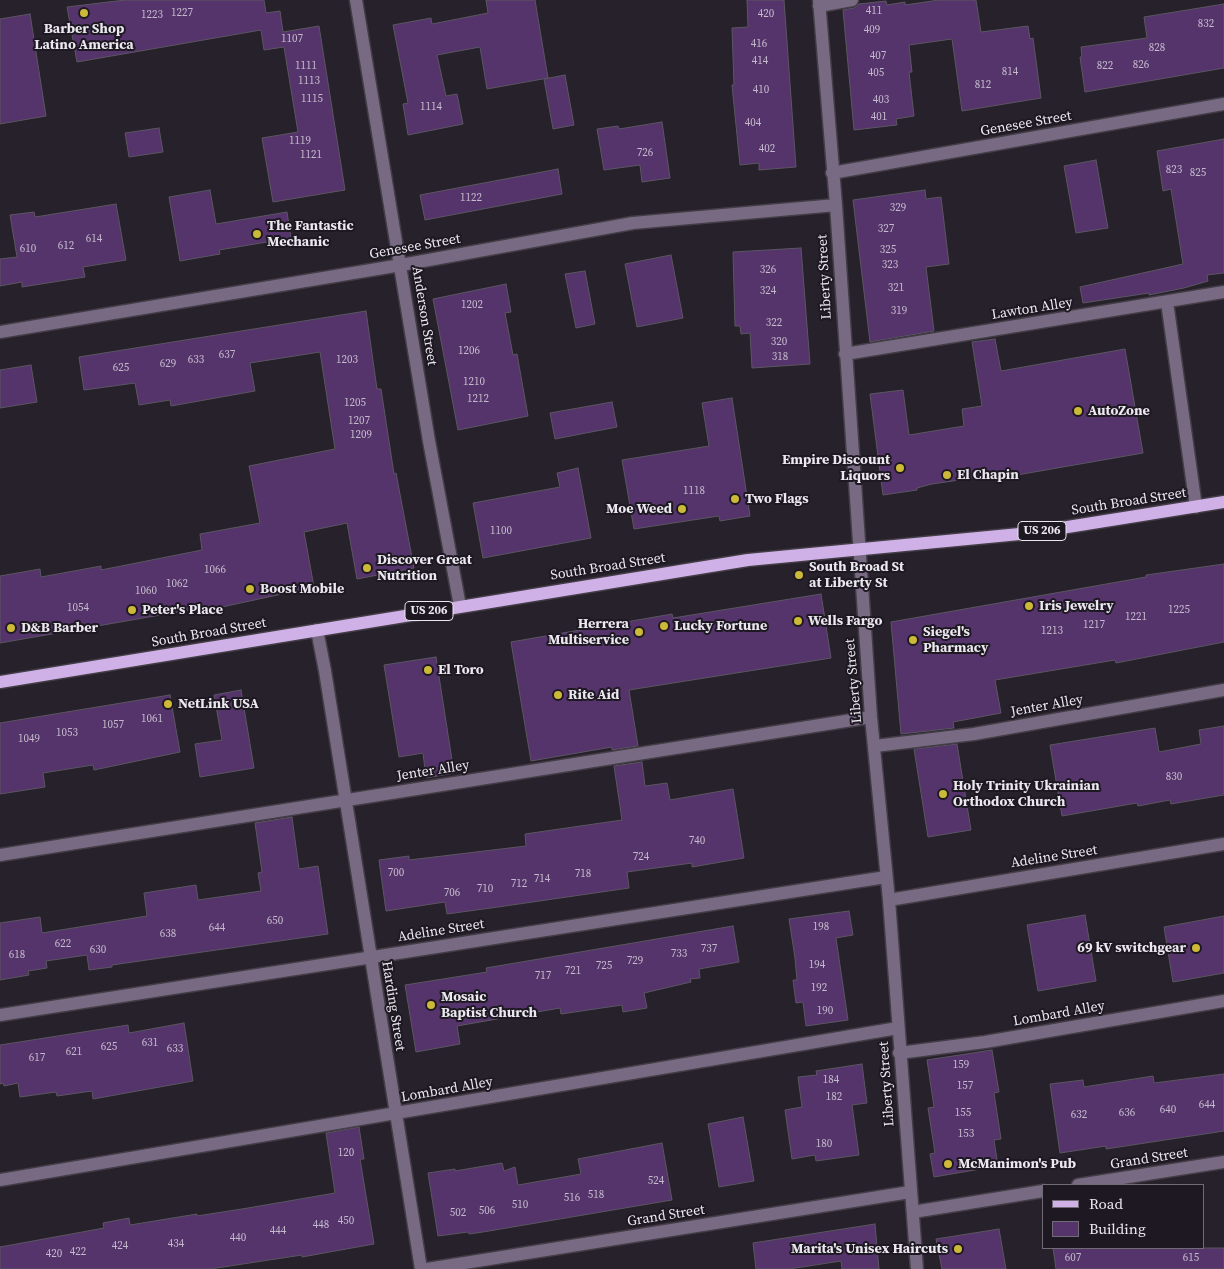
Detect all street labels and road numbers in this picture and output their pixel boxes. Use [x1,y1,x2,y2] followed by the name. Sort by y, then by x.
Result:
[979,108,1073,140] street label: Genesee Street
[368,231,462,263] street label: Genesee Street
[814,234,836,320] street label: Liberty Street
[408,265,440,367] street label: Anderson Street
[990,294,1074,324] street label: Lawton Alley
[1070,485,1188,519] street label: South Broad Street
[1018,522,1066,540] road number: US 206
[549,550,667,584] street label: South Broad Street
[405,602,453,620] road number: US 206
[150,615,268,651] street label: South Broad Street
[842,638,866,724] street label: Liberty Street
[1010,691,1084,721] street label: Jenter Alley
[396,757,470,785] street label: Jenter Alley
[1010,842,1098,872] street label: Adeline Street
[397,916,485,946] street label: Adeline Street
[378,960,408,1052] street label: Harding Street
[1012,998,1106,1030] street label: Lombard Alley
[876,1041,898,1127] street label: Liberty Street
[400,1074,494,1106] street label: Lombard Alley
[1109,1145,1189,1173] street label: Grand Street
[626,1202,706,1230] street label: Grand Street

